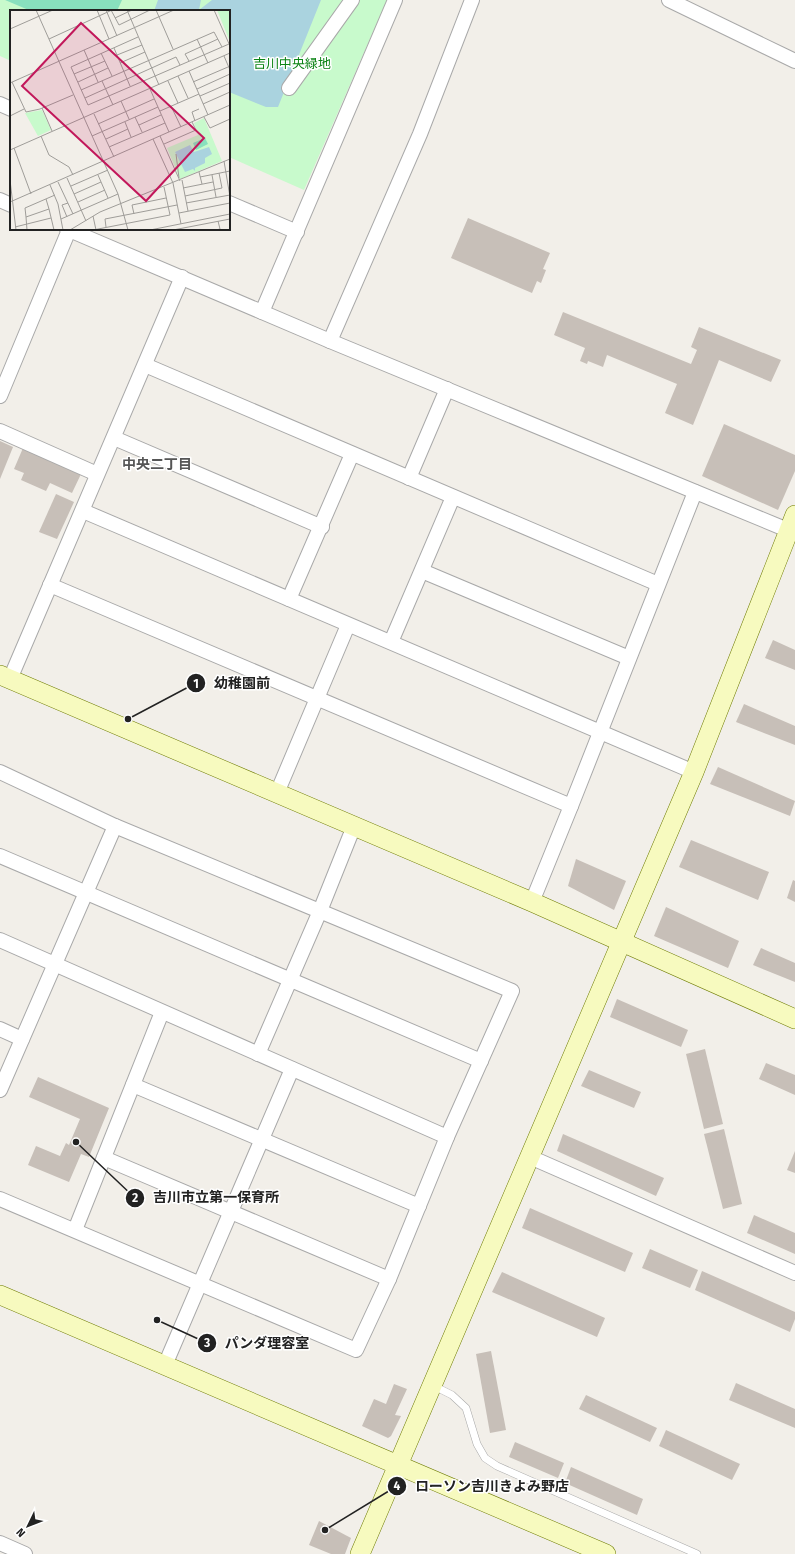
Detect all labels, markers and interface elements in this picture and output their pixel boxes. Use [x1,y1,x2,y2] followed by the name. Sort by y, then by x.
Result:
[10,10,230,230] inset map
[253,56,331,71] park label: 吉川中央緑地
[122,456,192,473] district label: 中央二丁目
[186,670,278,696] callout: 幼稚園前
[214,675,270,692] text: 幼稚園前
[193,677,199,691] text: 1
[125,1185,287,1211] callout: 吉川市立第一保育所
[153,1189,279,1206] text: 吉川市立第一保育所
[132,1191,138,1205] text: 2
[197,1330,317,1356] callout: パンダ理容室
[225,1335,309,1352] text: パンダ理容室
[203,1336,210,1350] text: 3
[387,1473,577,1499] callout: ローソン吉川きよみ野店
[415,1478,569,1495] text: ローソン吉川きよみ野店
[394,1479,401,1493] text: 4
[8,1506,48,1546] north arrow
[14,1525,28,1540] text: N

